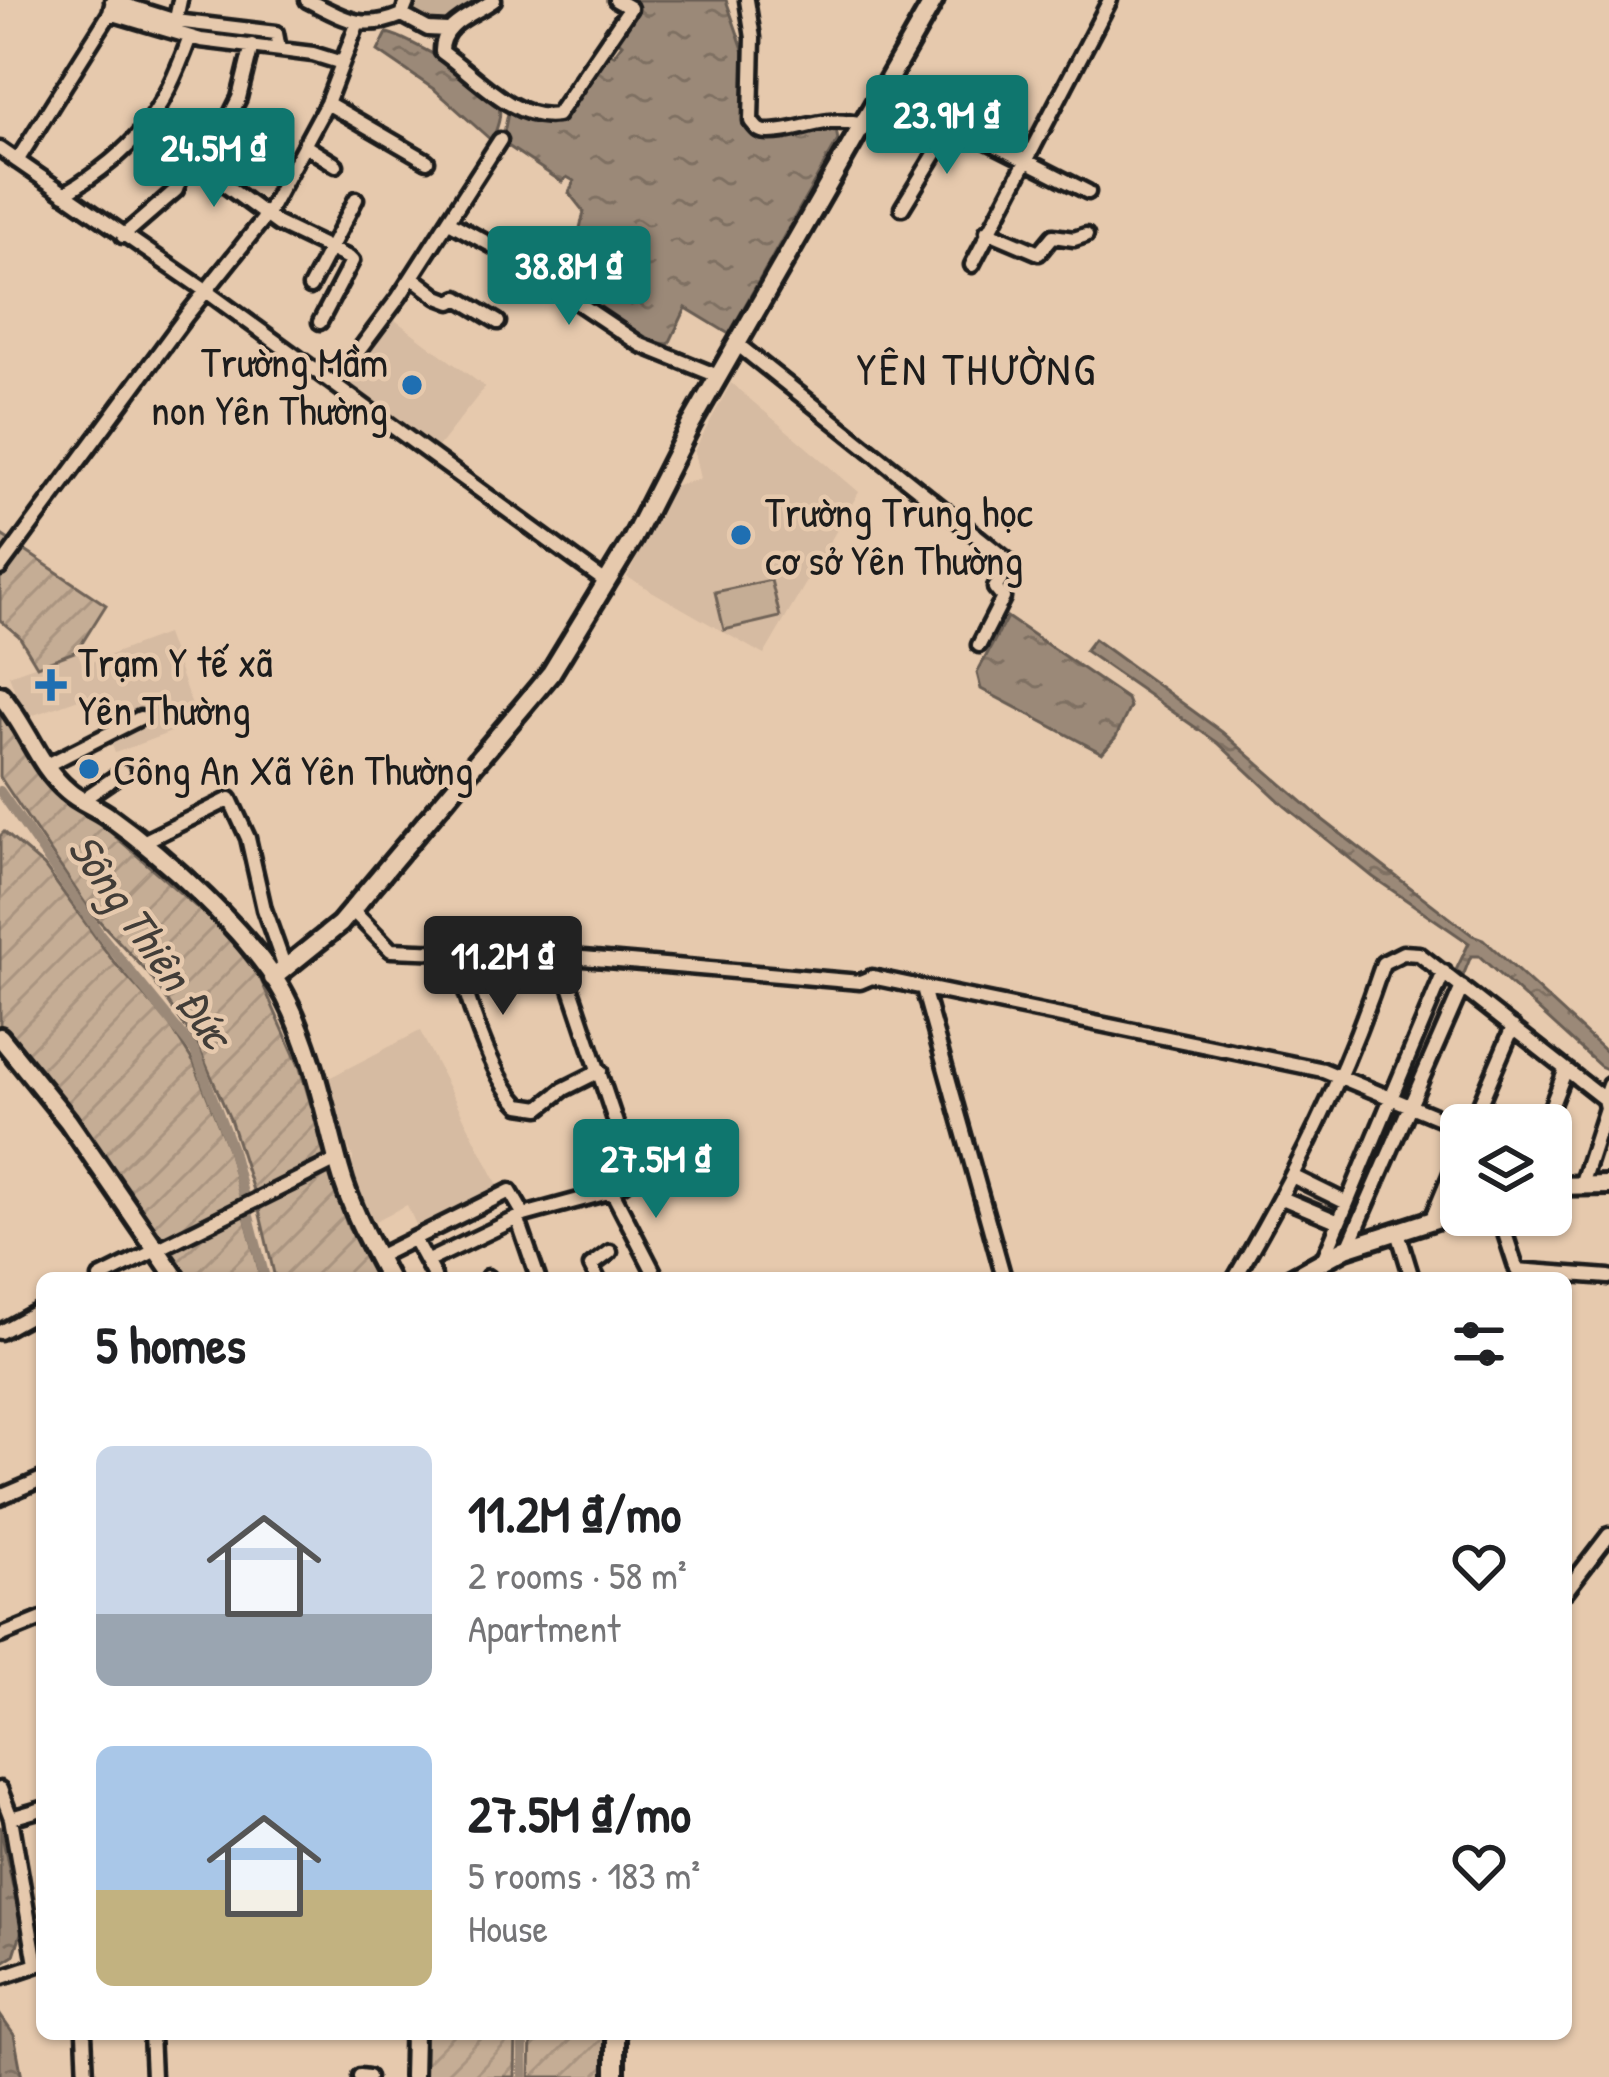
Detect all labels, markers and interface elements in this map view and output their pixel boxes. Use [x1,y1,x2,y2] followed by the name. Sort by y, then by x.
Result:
[836,75,1058,177] pin: 23.9M ₫
[893,87,1001,140] text: 23.9M ₫
[103,108,325,210] pin: 24.5M ₫
[160,120,268,173] text: 24.5M ₫
[458,226,680,328] pin: 38.8M ₫
[515,238,623,291] text: 38.8M ₫
[151,333,388,438] place label: Trường Mầm non Yên Thường
[856,338,1098,399] district label: YÊN THƯỜNG
[399,372,425,398] marker: Trường Mầm non Yên Thường
[765,483,1033,588] place label: Trường Trung học cơ sở Yên Thường
[728,522,754,548] marker: Trường Trung học cơ sở Yên Thường
[78,633,273,738] place label: Trạm Y tế xã Yên Thường
[35,669,67,701] marker: Trạm Y tế xã Yên Thường
[113,741,473,798] place label: Công An Xã Yên Thường
[76,756,102,782] marker: Công An Xã Yên Thường
[54,821,250,1064] water label: Sông Thiên Đức
[392,916,614,1018] pin: 11.2M ₫
[451,928,555,981] text: 11.2M ₫
[1440,1104,1572,1236] map controls
[1440,1104,1572,1236] button: layers
[545,1119,767,1221] pin: 27.5M ₫
[600,1131,712,1184] text: 27.5M ₫
[96,1310,246,1379] text: 5 homes
[1446,1311,1512,1377] icon: filters
[468,1479,681,1548] text: 11.2M ₫/mo
[192,1494,336,1638] icon: home
[1446,1533,1512,1599] icon: heart
[468,1548,687,1601] text: 2 rooms · 58 m²
[468,1601,621,1654] text: Apartment
[468,1779,691,1848] text: 27.5M ₫/mo
[192,1794,336,1938] icon: home
[1446,1833,1512,1899] icon: heart
[468,1848,700,1901] text: 5 rooms · 183 m²
[468,1901,548,1954] text: House

